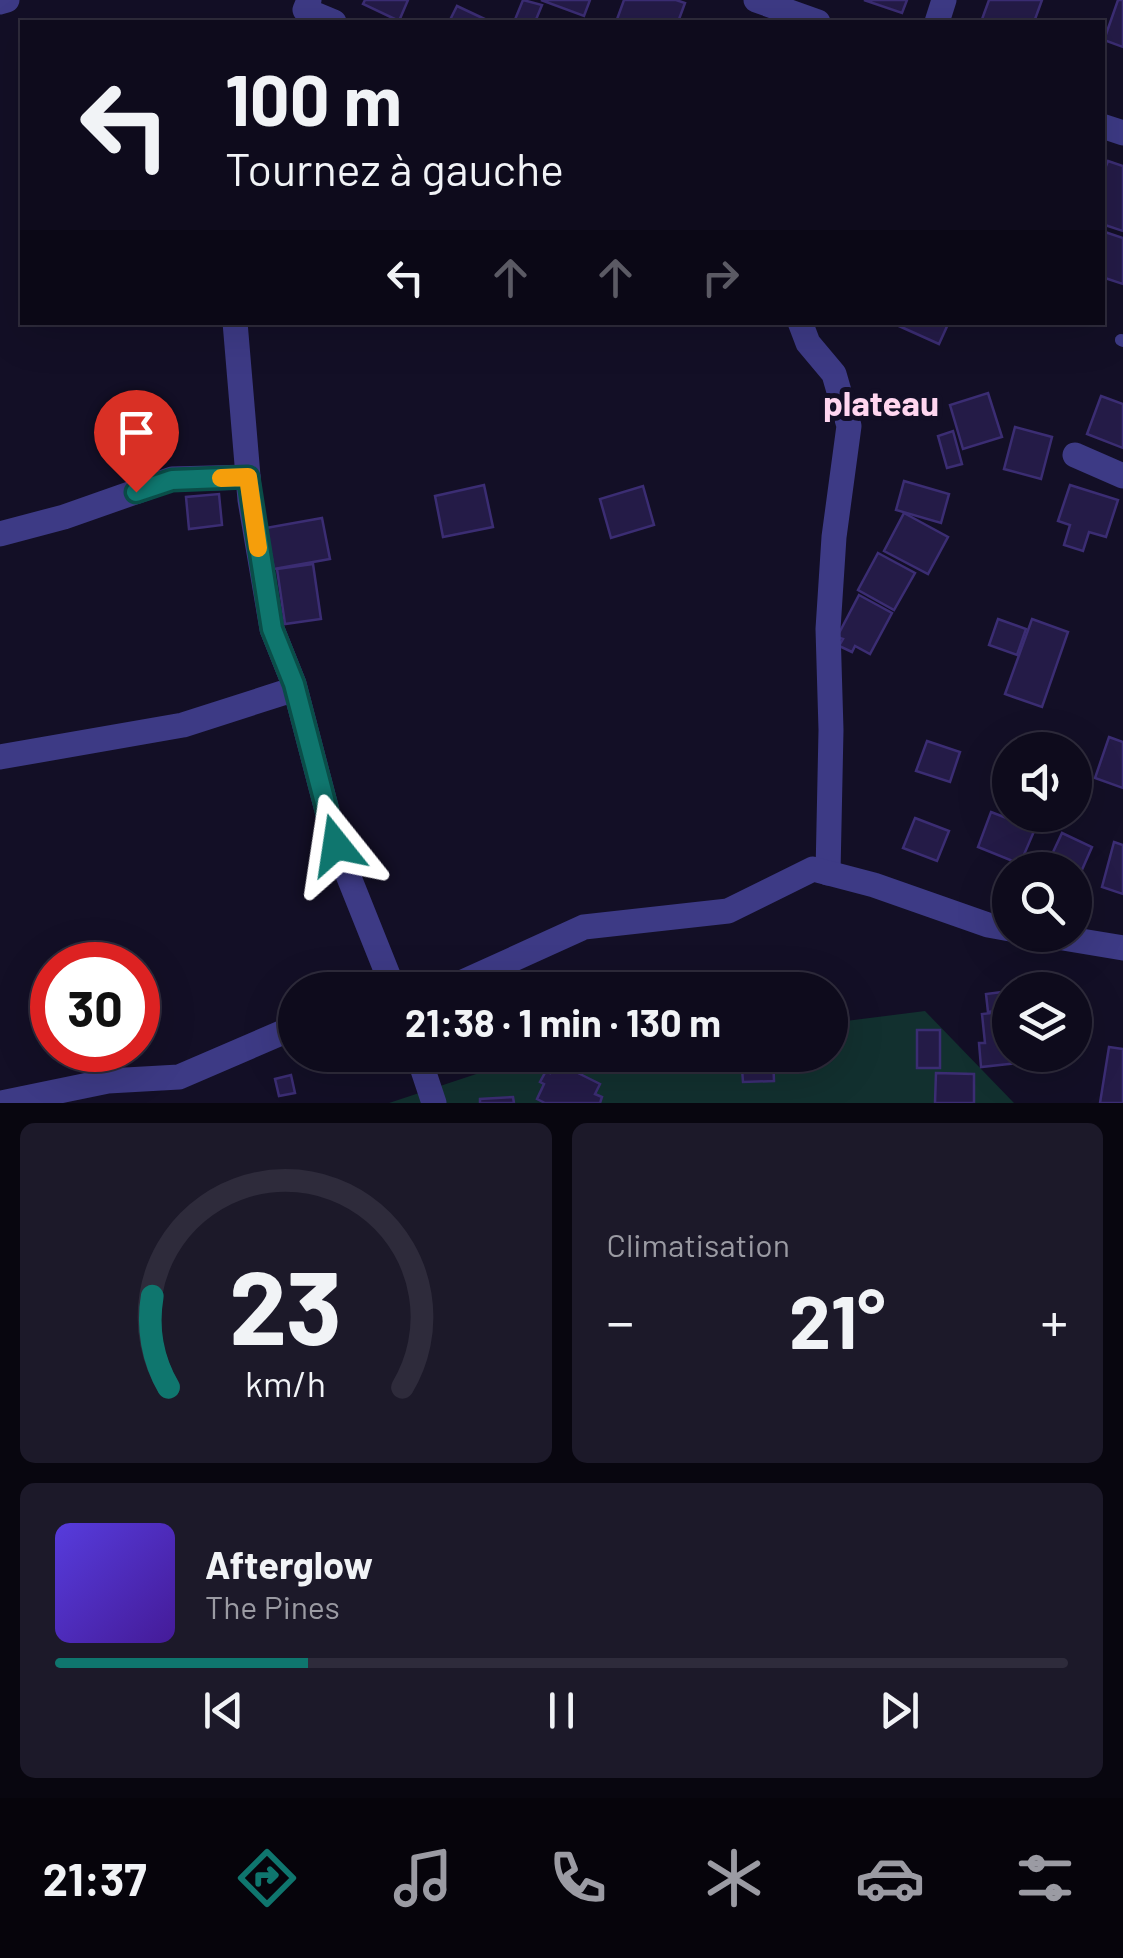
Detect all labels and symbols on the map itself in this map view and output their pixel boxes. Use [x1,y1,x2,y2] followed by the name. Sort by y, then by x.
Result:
[823,381,939,423] district label: plateau
[94,390,179,493] pin
[284,793,388,897] position arrow
[30,942,160,1072] speed limit sign: 30

